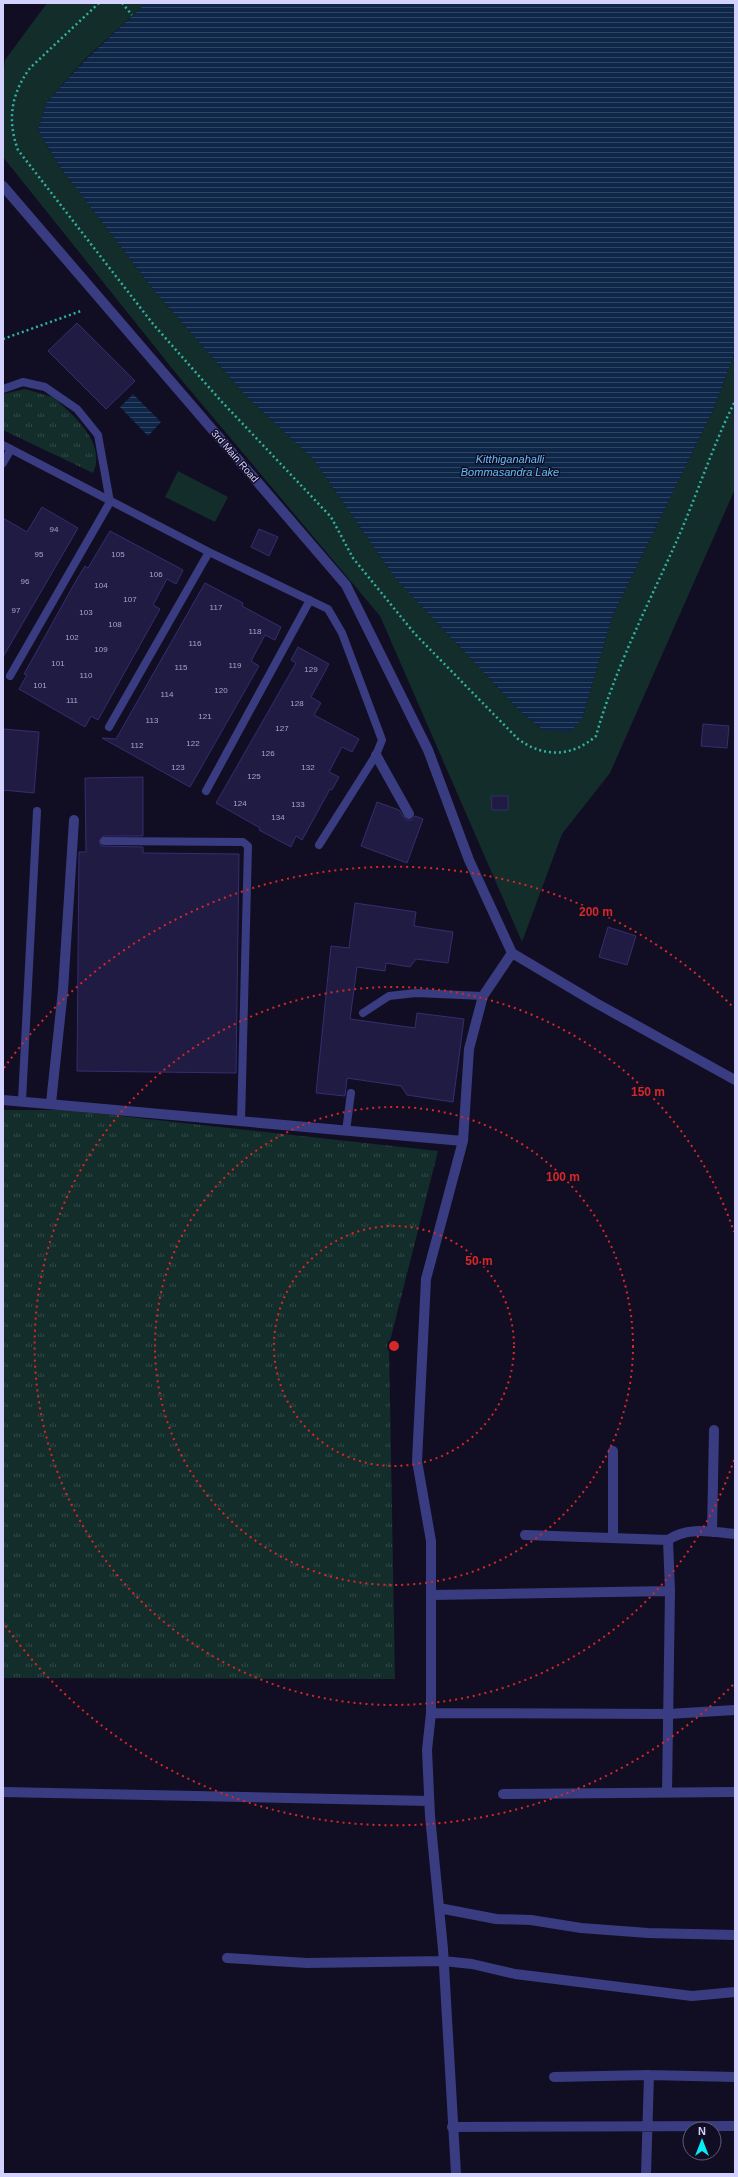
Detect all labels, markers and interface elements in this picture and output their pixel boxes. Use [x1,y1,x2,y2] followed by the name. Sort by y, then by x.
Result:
[209,428,261,484] street label: 3rd Main Road
[461,453,559,478] water label: Kitthiganahalli Bommasandra Lake
[50,525,59,534] house number: 94
[35,550,44,559] house number: 95
[111,550,125,559] house number: 105
[149,570,163,579] house number: 106
[21,577,30,586] house number: 96
[94,581,108,590] house number: 104
[123,595,137,604] house number: 107
[210,603,223,612] house number: 117
[12,606,21,615] house number: 97
[79,608,93,617] house number: 103
[108,620,122,629] house number: 108
[249,627,262,636] house number: 118
[65,633,79,642] house number: 102
[189,639,202,648] house number: 116
[94,645,108,654] house number: 109
[51,659,65,668] house number: 101
[229,661,242,670] house number: 119
[175,663,188,672] house number: 115
[304,665,318,674] house number: 129
[80,671,93,680] house number: 110
[33,681,47,690] house number: 101
[214,686,228,695] house number: 120
[161,690,174,699] house number: 114
[66,696,79,705] house number: 111
[290,699,304,708] house number: 128
[198,712,212,721] house number: 121
[146,716,159,725] house number: 113
[275,724,289,733] house number: 127
[186,739,200,748] house number: 122
[131,741,144,750] house number: 112
[261,749,275,758] house number: 126
[171,763,185,772] house number: 123
[301,763,315,772] house number: 132
[247,772,261,781] house number: 125
[233,799,247,808] house number: 124
[291,800,305,809] house number: 133
[271,813,285,822] house number: 134
[579,905,613,919] text: 200 m
[631,1085,665,1099] text: 150 m
[546,1170,580,1184] text: 100 m
[465,1254,493,1268] text: 50 m
[387,1339,401,1353] centre of rings
[682,2121,722,2161] north arrow
[698,2125,706,2137] text: N

